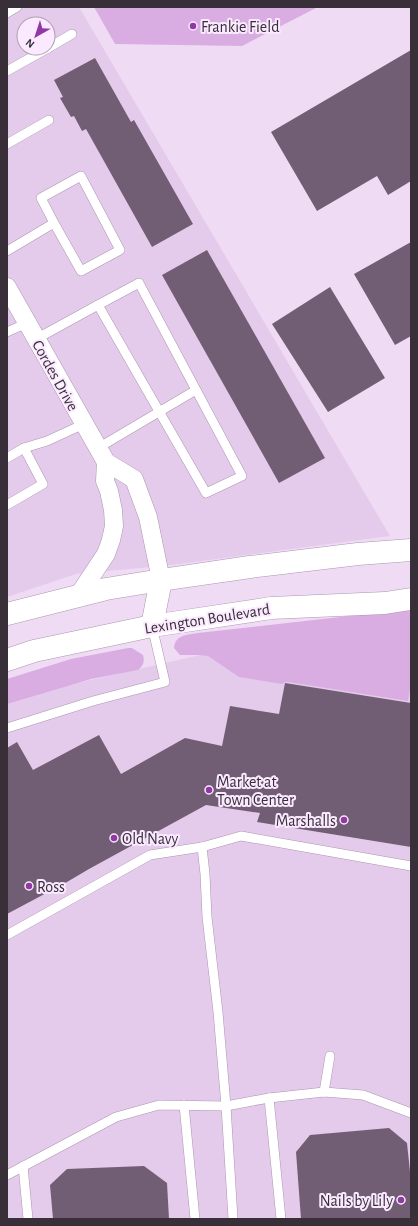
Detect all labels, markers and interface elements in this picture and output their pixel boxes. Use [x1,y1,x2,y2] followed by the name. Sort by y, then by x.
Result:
[16,16,56,56] north arrow
[201,19,279,35] place label: Frankie Field
[188,21,198,31] marker: Frankie Field
[24,37,36,50] text: N
[29,337,81,414] street label: Cordes Drive
[143,601,271,637] street label: Lexington Boulevard
[217,774,295,808] place label: Market at Town Center
[204,785,214,795] marker: Market at Town Center
[276,813,336,829] place label: Marshalls
[339,815,349,825] marker: Marshalls
[122,831,179,848] place label: Old Navy
[109,833,119,843] marker: Old Navy
[37,879,65,895] place label: Ross
[24,881,34,891] marker: Ross
[320,1193,393,1210] place label: Nails by Lily
[396,1195,406,1205] marker: Nails by Lily

